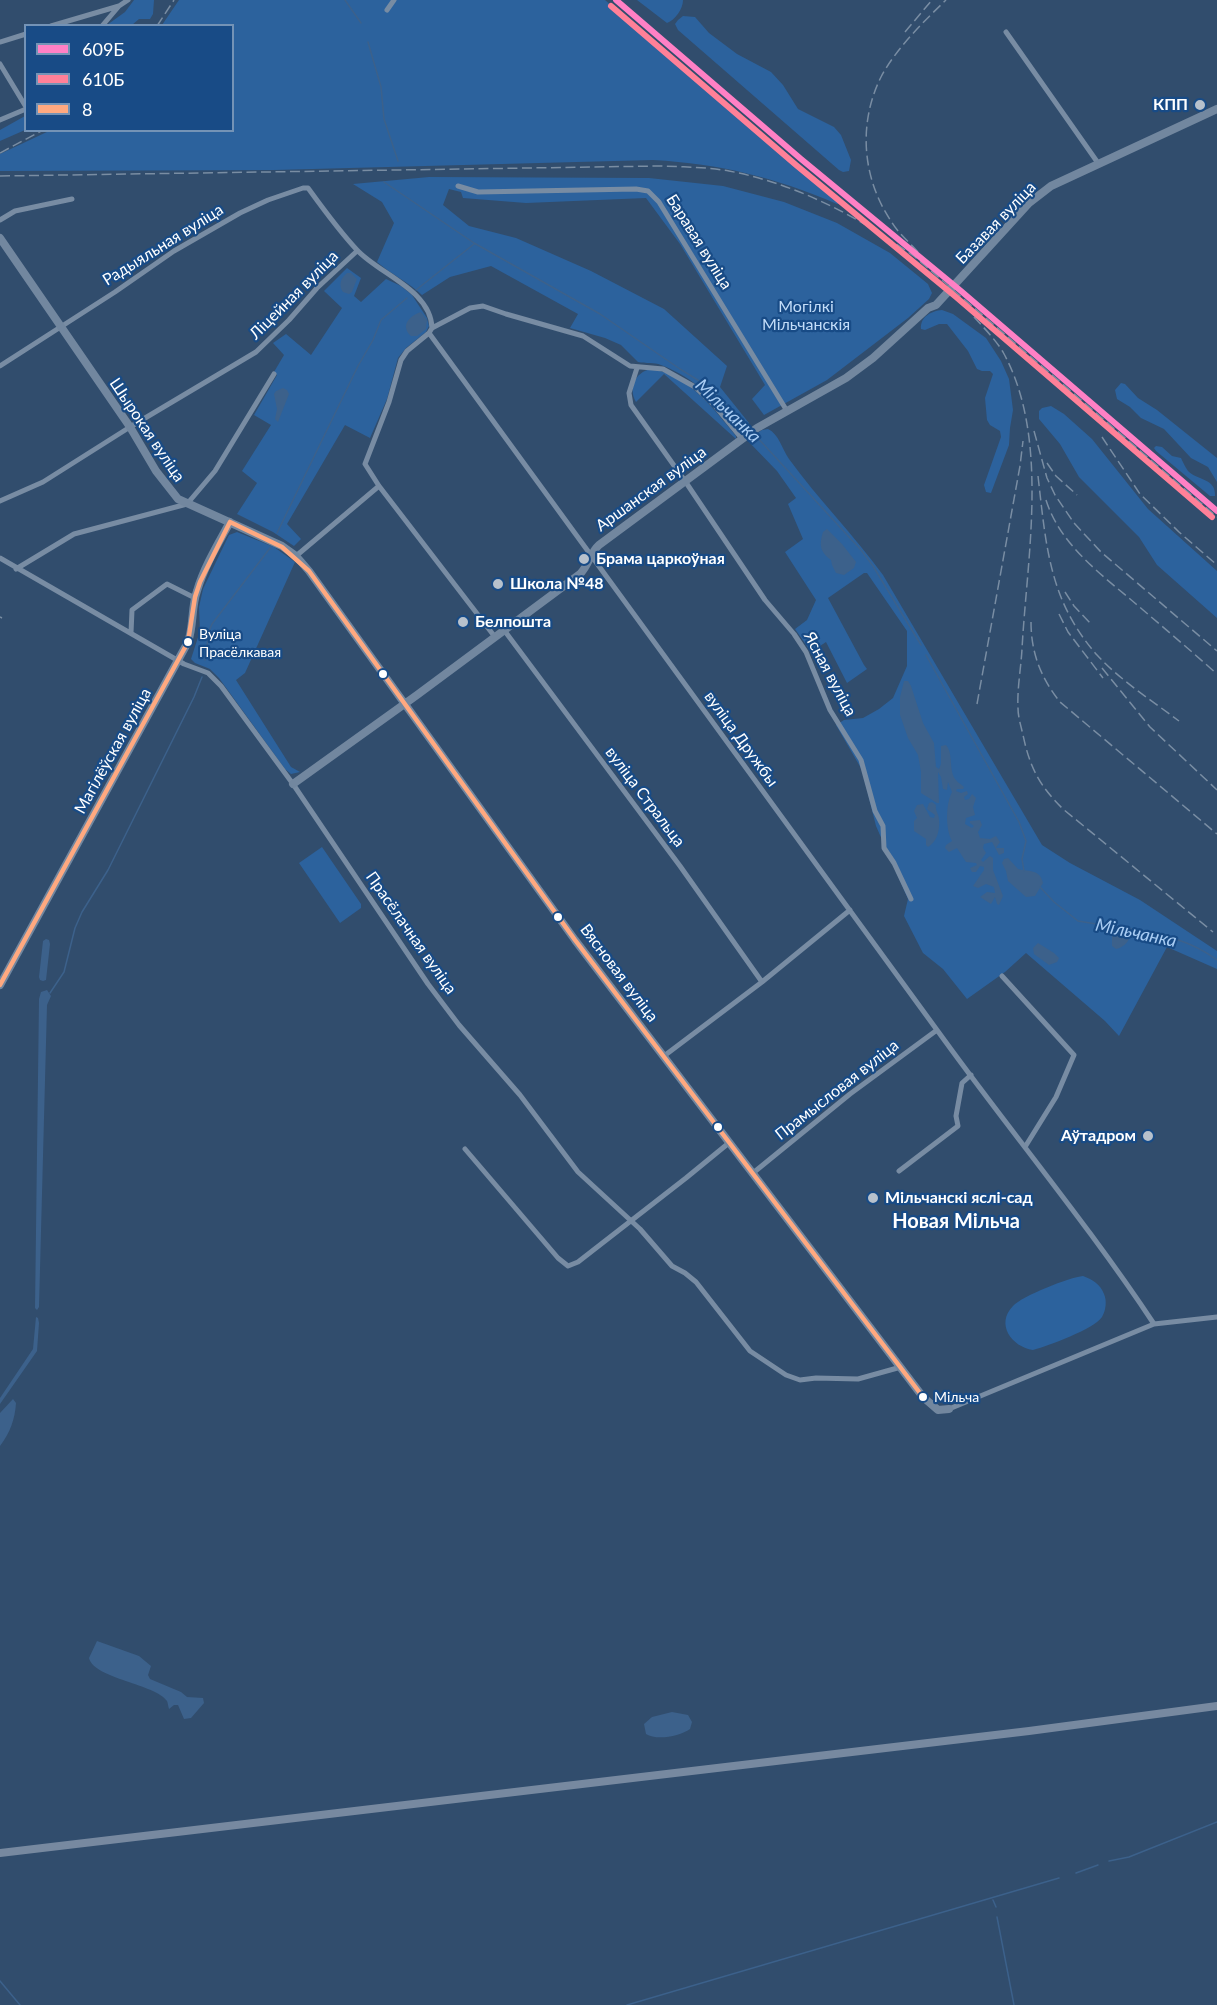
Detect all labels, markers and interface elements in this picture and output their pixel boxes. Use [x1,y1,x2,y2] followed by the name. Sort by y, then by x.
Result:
[24,24,234,132] legend
[82,38,124,60] text: 609Б
[82,68,124,90] text: 610Б
[1153,95,1188,115] place label: КПП
[82,98,92,120] text: 8
[1193,98,1207,112] marker: КПП
[952,178,1040,268] street label: Базавая вуліца
[662,191,736,293] street label: Баравая вуліца
[99,200,227,290] street label: Радыяльная вуліца
[246,247,342,343] street label: Ліцейная вуліца
[762,297,850,335] park label: Могілкі Мільчанскія
[105,374,189,486] street label: Шырокая вуліца
[691,375,765,447] water label: Мільчанка
[592,443,710,535] street label: Аршанская вуліца
[596,549,725,569] place label: Брама царкоўная
[577,552,591,566] marker: Брама царкоўная
[510,574,604,594] place label: Школа №48
[491,577,505,591] marker: Школа №48
[475,612,551,632] place label: Белпошта
[456,615,470,629] marker: Белпошта
[199,626,281,658] place label: Вуліца Прасёлкавая
[800,628,860,720] street label: Ясная вуліца
[182,636,194,648] marker: Вуліца Прасёлкавая
[377,668,389,680] unlabelled marker
[71,685,155,817] street label: Магілёўская вуліца
[700,688,782,790] street label: вуліца Дружбы
[601,743,689,851] street label: вуліца Стральца
[362,868,460,998] street label: Прасёлачная вуліца
[552,911,564,923] unlabelled marker
[1093,914,1179,952] water label: Мільчанка
[576,920,662,1026] street label: Вясновая вуліца
[771,1036,903,1144] street label: Прамысловая вуліца
[712,1121,724,1133] unlabelled marker
[1061,1126,1136,1146] place label: Аўтадром
[1141,1129,1155,1143] marker: Аўтадром
[885,1188,1033,1208] place label: Мільчанскі яслі-сад
[866,1191,880,1205] marker: Мільчанскі яслі-сад
[892,1210,1020,1234] district label: Новая Мільча
[934,1389,979,1405] place label: Мільча
[917,1391,929,1403] marker: Мільча

